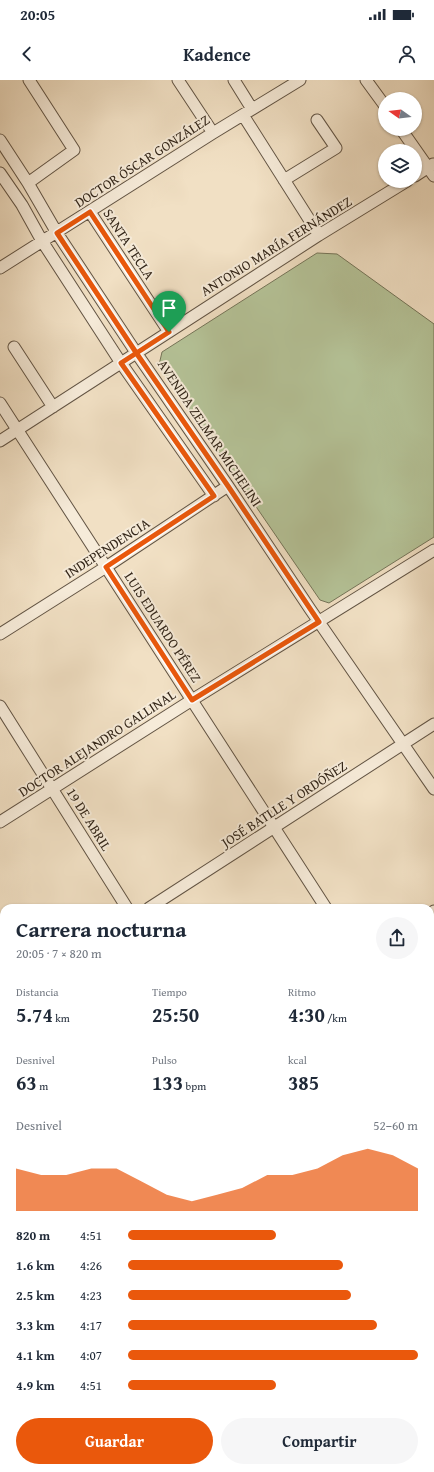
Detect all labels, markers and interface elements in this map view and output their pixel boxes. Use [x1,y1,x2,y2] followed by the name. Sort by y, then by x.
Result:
[20,4,55,25] text: 20:05
[183,41,251,68] text: Kadence
[16,43,38,65] icon: back
[396,43,418,65] icon: person
[378,92,422,136] north arrow
[378,92,422,188] map controls
[71,110,213,212] street label: DOCTOR ÓSCAR GONZÁLEZ
[378,144,422,188] button: layers
[197,191,355,301] street label: ANTONIO MARÍA FERNÁNDEZ
[99,205,160,284] street label: SANTA TECLA
[152,291,186,332] pin
[158,297,180,319] icon: arrive
[153,355,267,511] street label: AVENIDA ZELMAR MICHELINI
[60,513,154,583] street label: INDEPENDENCIA
[120,568,206,686] street label: LUIS EDUARDO PÉREZ
[14,684,180,801] street label: DOCTOR ALEJANDRO GALLINAL
[216,756,351,853] street label: JOSÉ BATLLE Y ORDÓÑEZ
[62,784,116,854] street label: 19 DE ABRIL
[16,913,187,945] text: Carrera nocturna
[376,917,418,959] button: share
[16,944,102,963] text: 20:05 · 7 × 820 m
[16,984,59,1000] text: Distancia
[152,984,187,1000] text: Tiempo
[288,984,316,1000] text: Ritmo
[16,1000,53,1029] text: 5.74
[152,1000,199,1029] text: 25:50
[288,1000,325,1029] text: 4:30
[53,1010,70,1026] text: km
[325,1010,347,1026] text: /km
[16,1052,55,1068] text: Desnivel
[152,1052,177,1068] text: Pulso
[288,1052,307,1068] text: kcal
[16,1068,37,1097] text: 63
[152,1068,183,1097] text: 133
[288,1068,319,1097] text: 385
[37,1078,48,1094] text: m
[183,1078,206,1094] text: bpm
[16,1116,62,1135] text: Desnivel
[373,1116,418,1135] text: 52–60 m
[16,1226,50,1245] text: 820 m
[80,1226,102,1245] text: 4:51
[16,1256,55,1275] text: 1.6 km
[80,1256,102,1275] text: 4:26
[16,1286,55,1305] text: 2.5 km
[80,1286,102,1305] text: 4:23
[16,1316,55,1335] text: 3.3 km
[80,1316,102,1335] text: 4:17
[16,1346,55,1365] text: 4.1 km
[80,1346,102,1365] text: 4:07
[16,1376,55,1395] text: 4.9 km
[80,1376,102,1395] text: 4:51
[16,1418,213,1464] button: Guardar
[221,1418,418,1464] button: Compartir

